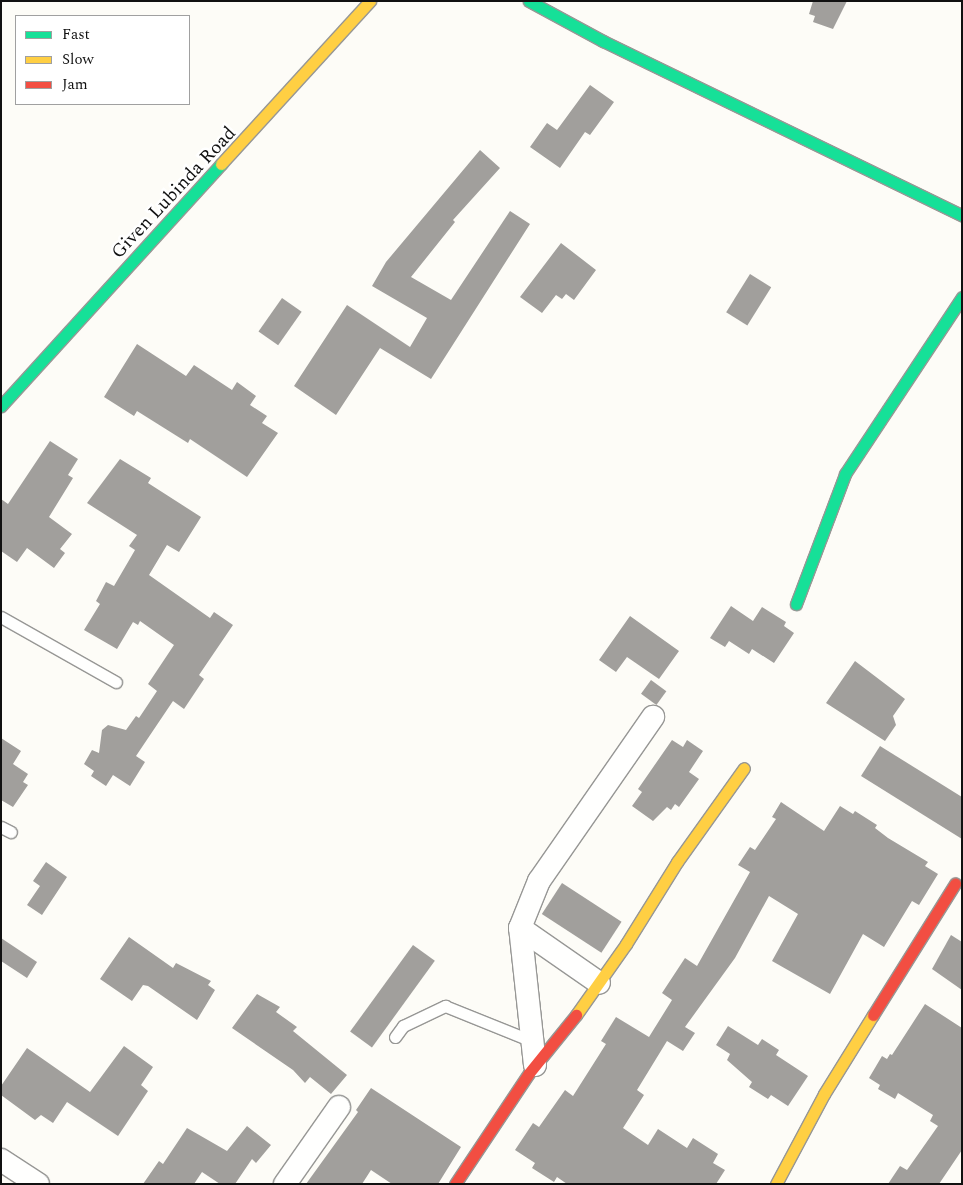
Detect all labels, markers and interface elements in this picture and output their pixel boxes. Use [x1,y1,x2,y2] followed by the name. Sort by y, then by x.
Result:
[15,15,190,105] legend
[62,23,90,46] text: Fast
[62,48,94,71] text: Slow
[62,73,88,96] text: Jam
[107,122,241,264] street label: Given Lubinda Road

